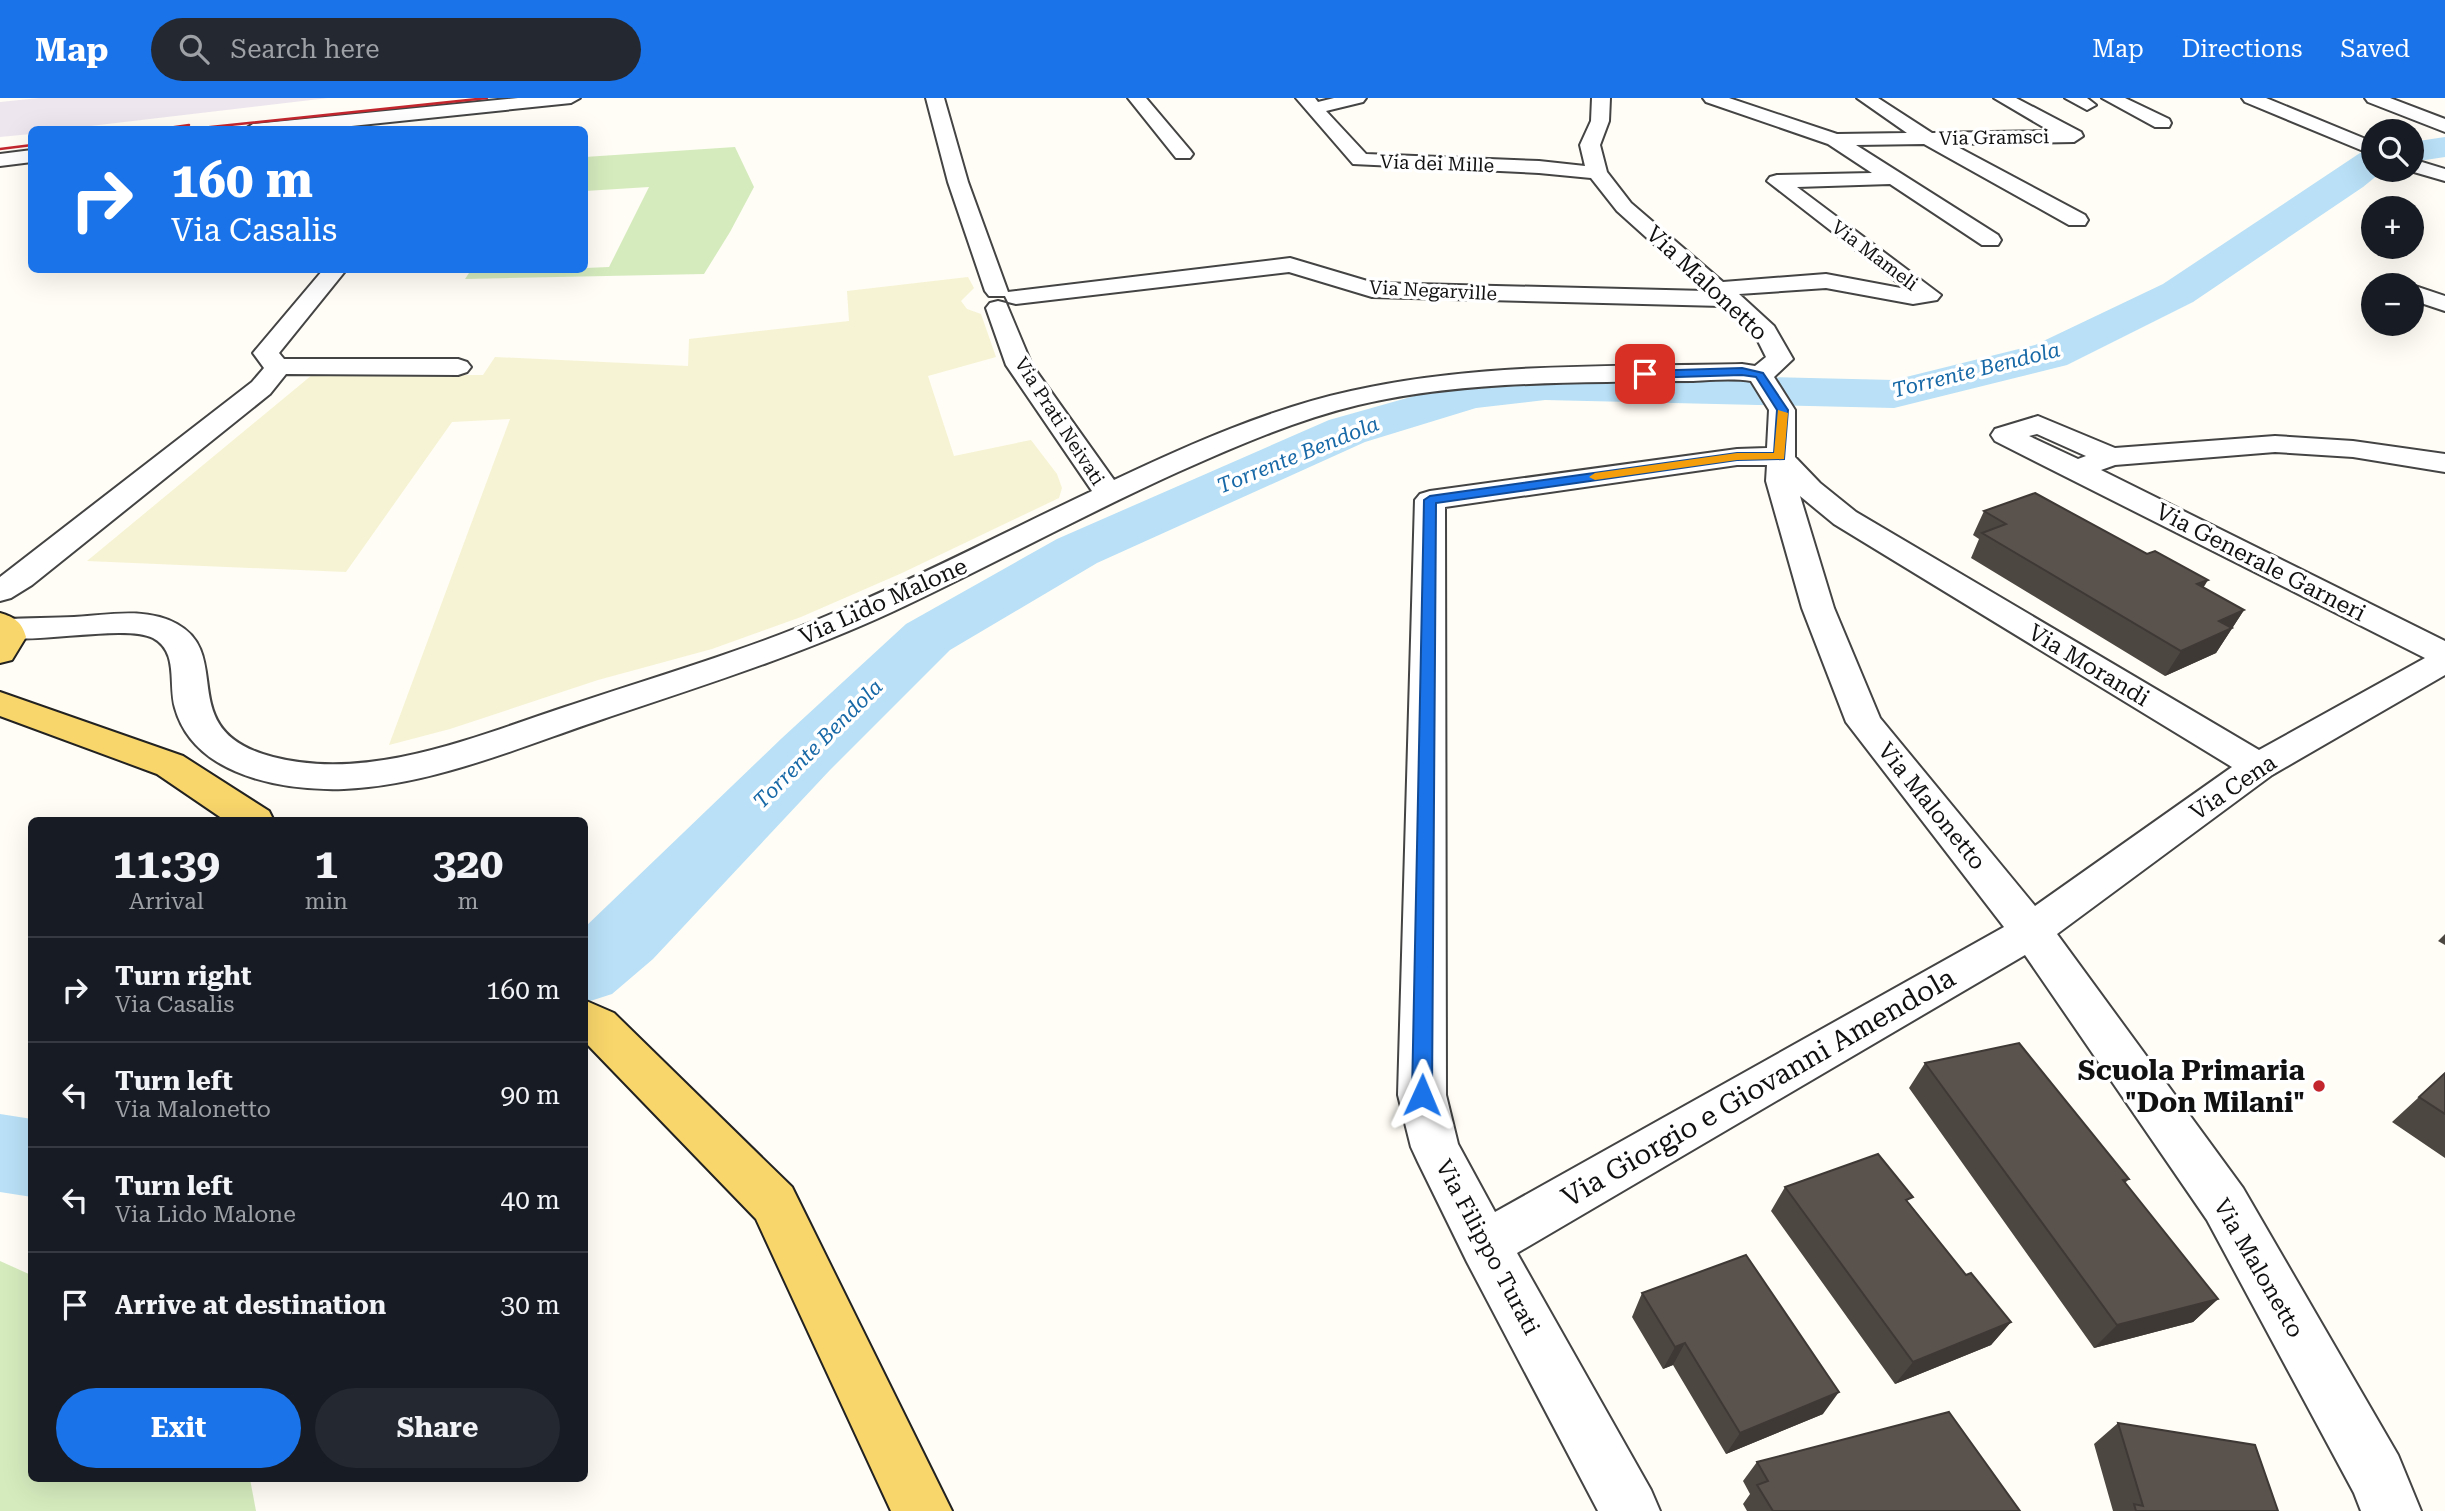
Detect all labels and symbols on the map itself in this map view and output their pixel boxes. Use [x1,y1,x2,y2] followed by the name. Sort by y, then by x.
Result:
[1939,125,2049,150] street label: Via Gramsci
[1379,150,1494,177] street label: Via dei Mille
[1827,215,1922,295] street label: Via Mameli
[1640,220,1773,346] street label: Via Malonetto
[1368,276,1498,305] street label: Via Negarville
[1890,338,2062,402] water label: Torrente Bendola
[1615,344,1675,404] pin
[1010,353,1109,490] street label: Via Prati Neivati
[1214,412,1382,498] water label: Torrente Bendola
[2151,498,2370,627] street label: Via Generale Garneri
[795,552,971,651] street label: Via Lido Malone
[2023,619,2154,712] street label: Via Morandi
[749,675,887,813] water label: Torrente Bendola
[1872,737,1991,875] street label: Via Malonetto
[2185,748,2282,826] street label: Via Cena
[1556,961,1961,1214] street label: Via Giorgio e Giovanni Amendola
[2078,1054,2306,1119] place label: Scuola Primaria "Don Milani"
[1385,1058,1459,1132] position arrow
[2311,1078,2327,1094] marker: Scuola Primaria "Don Milani"
[1430,1155,1545,1339] street label: Via Filippo Turati
[2208,1194,2309,1342] street label: Via Malonetto

